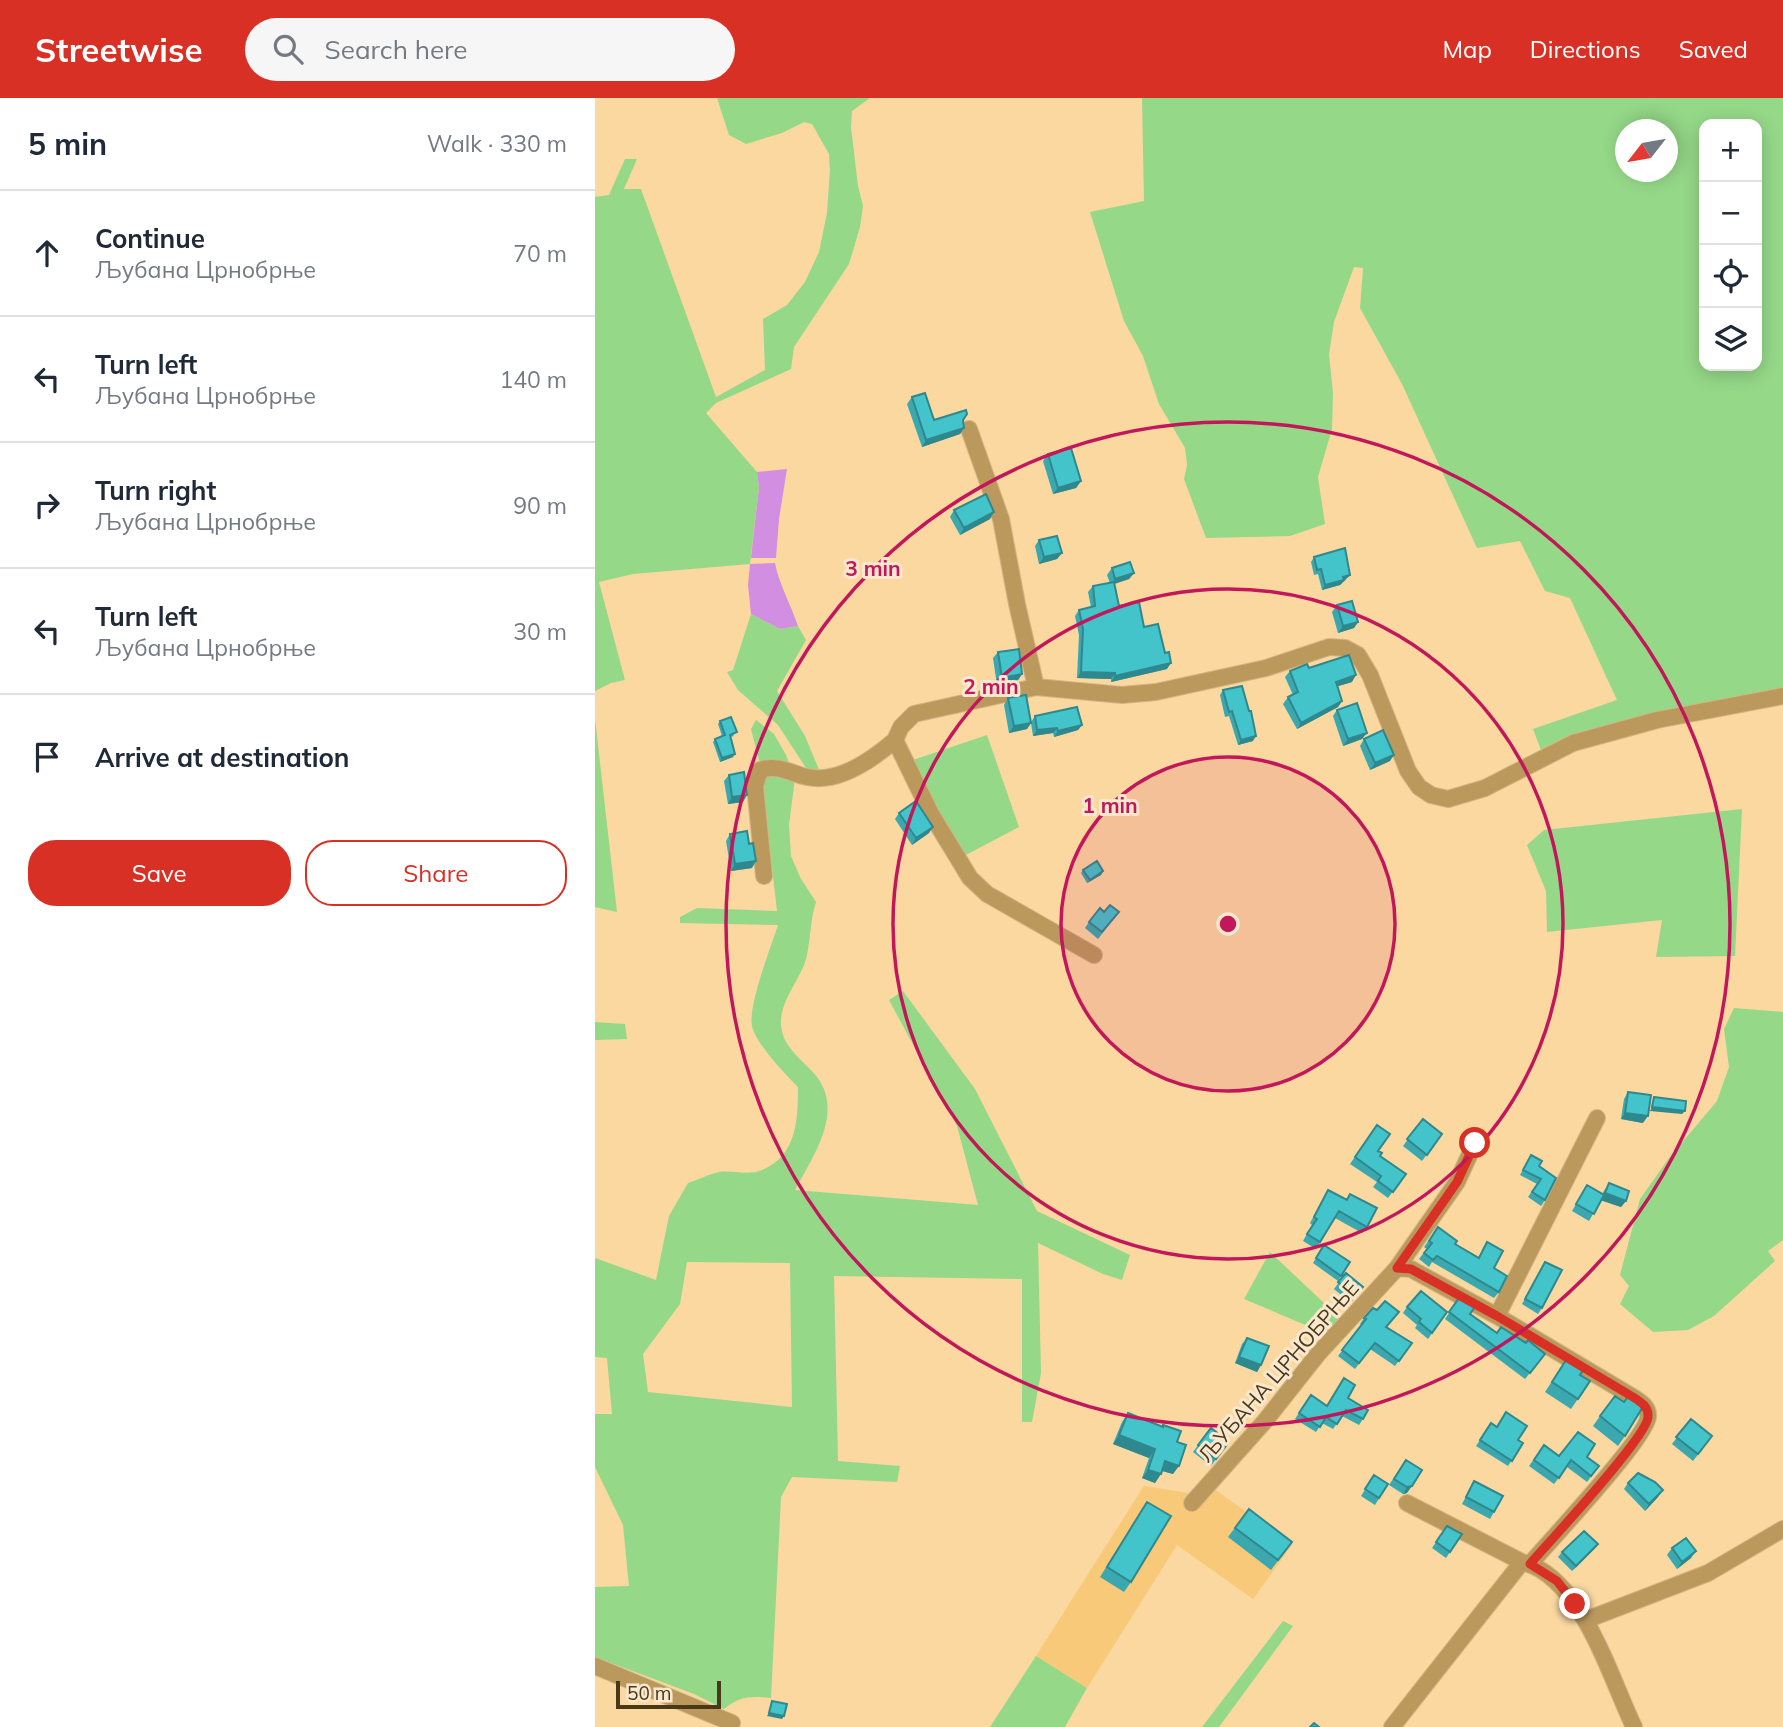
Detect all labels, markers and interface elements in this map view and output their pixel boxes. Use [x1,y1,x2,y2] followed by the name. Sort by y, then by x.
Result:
[245,18,735,81] search box
[35,29,203,70] text: Streetwise
[269,30,307,68] icon: search
[325,33,467,66] text: Search here
[1442,34,1492,64] text: Map
[1530,34,1641,64] text: Directions
[1679,34,1748,64] text: Saved
[1615,119,1678,182] north arrow
[1699,119,1762,371] map controls
[1699,119,1762,182] button: +
[28,125,107,163] text: 5 min
[427,129,567,158] text: Walk · 330 m
[1699,182,1762,245] button: −
[95,222,205,255] text: Continue
[28,234,66,272] icon: ahead
[513,239,567,268] text: 70 m
[1699,245,1762,308] button: locate
[95,255,316,284] text: Љубана Црнобрње
[1699,308,1762,371] button: layers
[95,348,197,381] text: Turn left
[28,360,66,398] icon: left
[499,365,567,394] text: 140 m
[95,381,316,410] text: Љубана Црнобрње
[95,474,216,507] text: Turn right
[28,486,66,524] icon: right
[513,491,567,520] text: 90 m
[95,507,316,536] text: Љубана Црнобрње
[845,555,901,581] text: 3 min
[95,600,197,633] text: Turn left
[28,612,66,650] icon: left
[513,617,567,646] text: 30 m
[95,633,316,662] text: Љубана Црнобрње
[963,673,1019,699] text: 2 min
[28,738,66,776] icon: arrive
[95,741,350,774] text: Arrive at destination
[1082,792,1138,818] text: 1 min
[28,840,291,906] button: Save
[305,840,567,906] button: Share
[1216,912,1240,936] centre of rings
[1459,1127,1490,1158] route start
[1192,1275,1364,1467] street label: ЉУБАНА ЦРНОБРЊЕ
[1559,1588,1590,1619] route end
[616,1678,721,1710] scale bar
[627,1681,671,1705] text: 50 m

